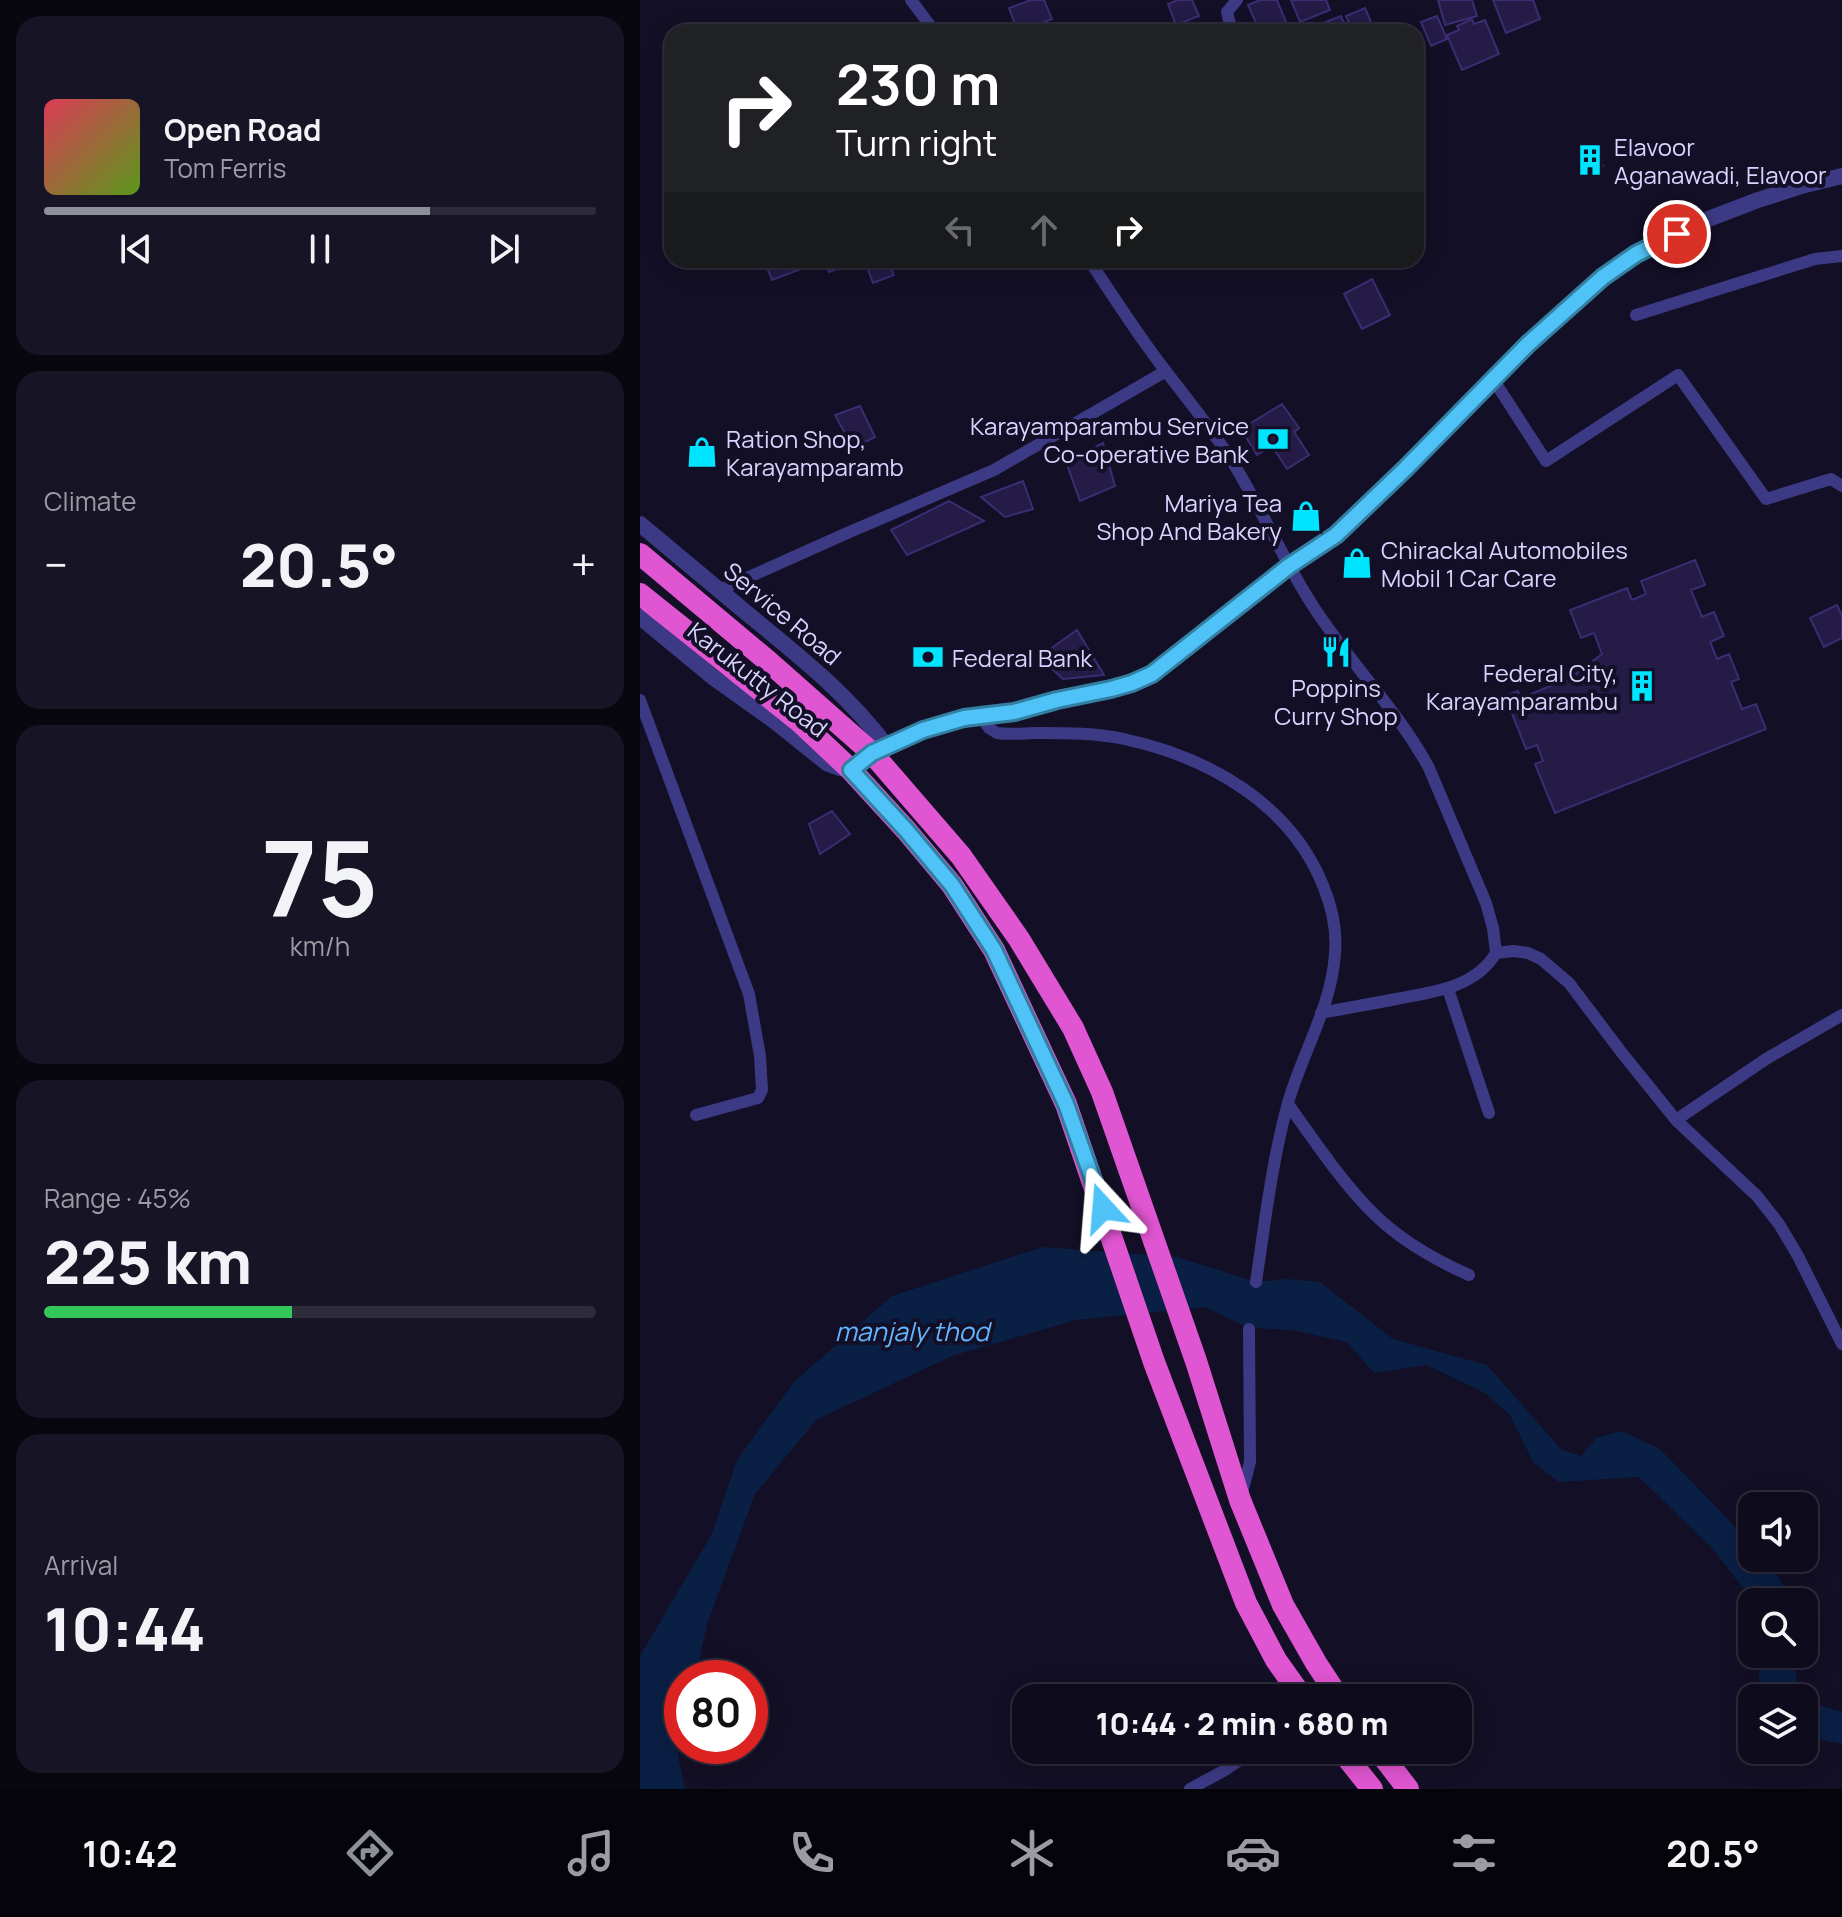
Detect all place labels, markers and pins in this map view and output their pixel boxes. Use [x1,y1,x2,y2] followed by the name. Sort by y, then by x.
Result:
[1614,130,1827,191] place label: Elavoor Aganawadi, Elavoor
[1573,143,1607,177] building icon: Elavoor Aganawadi, Elavoor
[1643,200,1711,268] pin
[970,409,1250,470] place label: Karayamparambu Service Co-operative Bank
[726,422,904,483] place label: Ration Shop, Karayamparamb
[1256,422,1290,456] bank icon: Karayamparambu Service Co-operative Bank
[685,435,719,469] shop icon: Ration Shop, Karayamparamb
[1096,486,1282,547] place label: Mariya Tea Shop And Bakery
[1289,499,1323,533] shop icon: Mariya Tea Shop And Bakery
[1381,533,1628,594] place label: Chirackal Automobiles Mobil 1 Car Care
[1340,546,1374,580] shop icon: Chirackal Automobiles Mobil 1 Car Care
[1319,635,1353,669] restaurant icon: Poppins Curry Shop
[911,640,945,674] bank icon: Federal Bank
[952,641,1093,674] place label: Federal Bank
[1426,656,1618,717] place label: Federal City, Karayamparambu
[1625,669,1659,703] building icon: Federal City, Karayamparambu
[1274,671,1398,732] place label: Poppins Curry Shop

